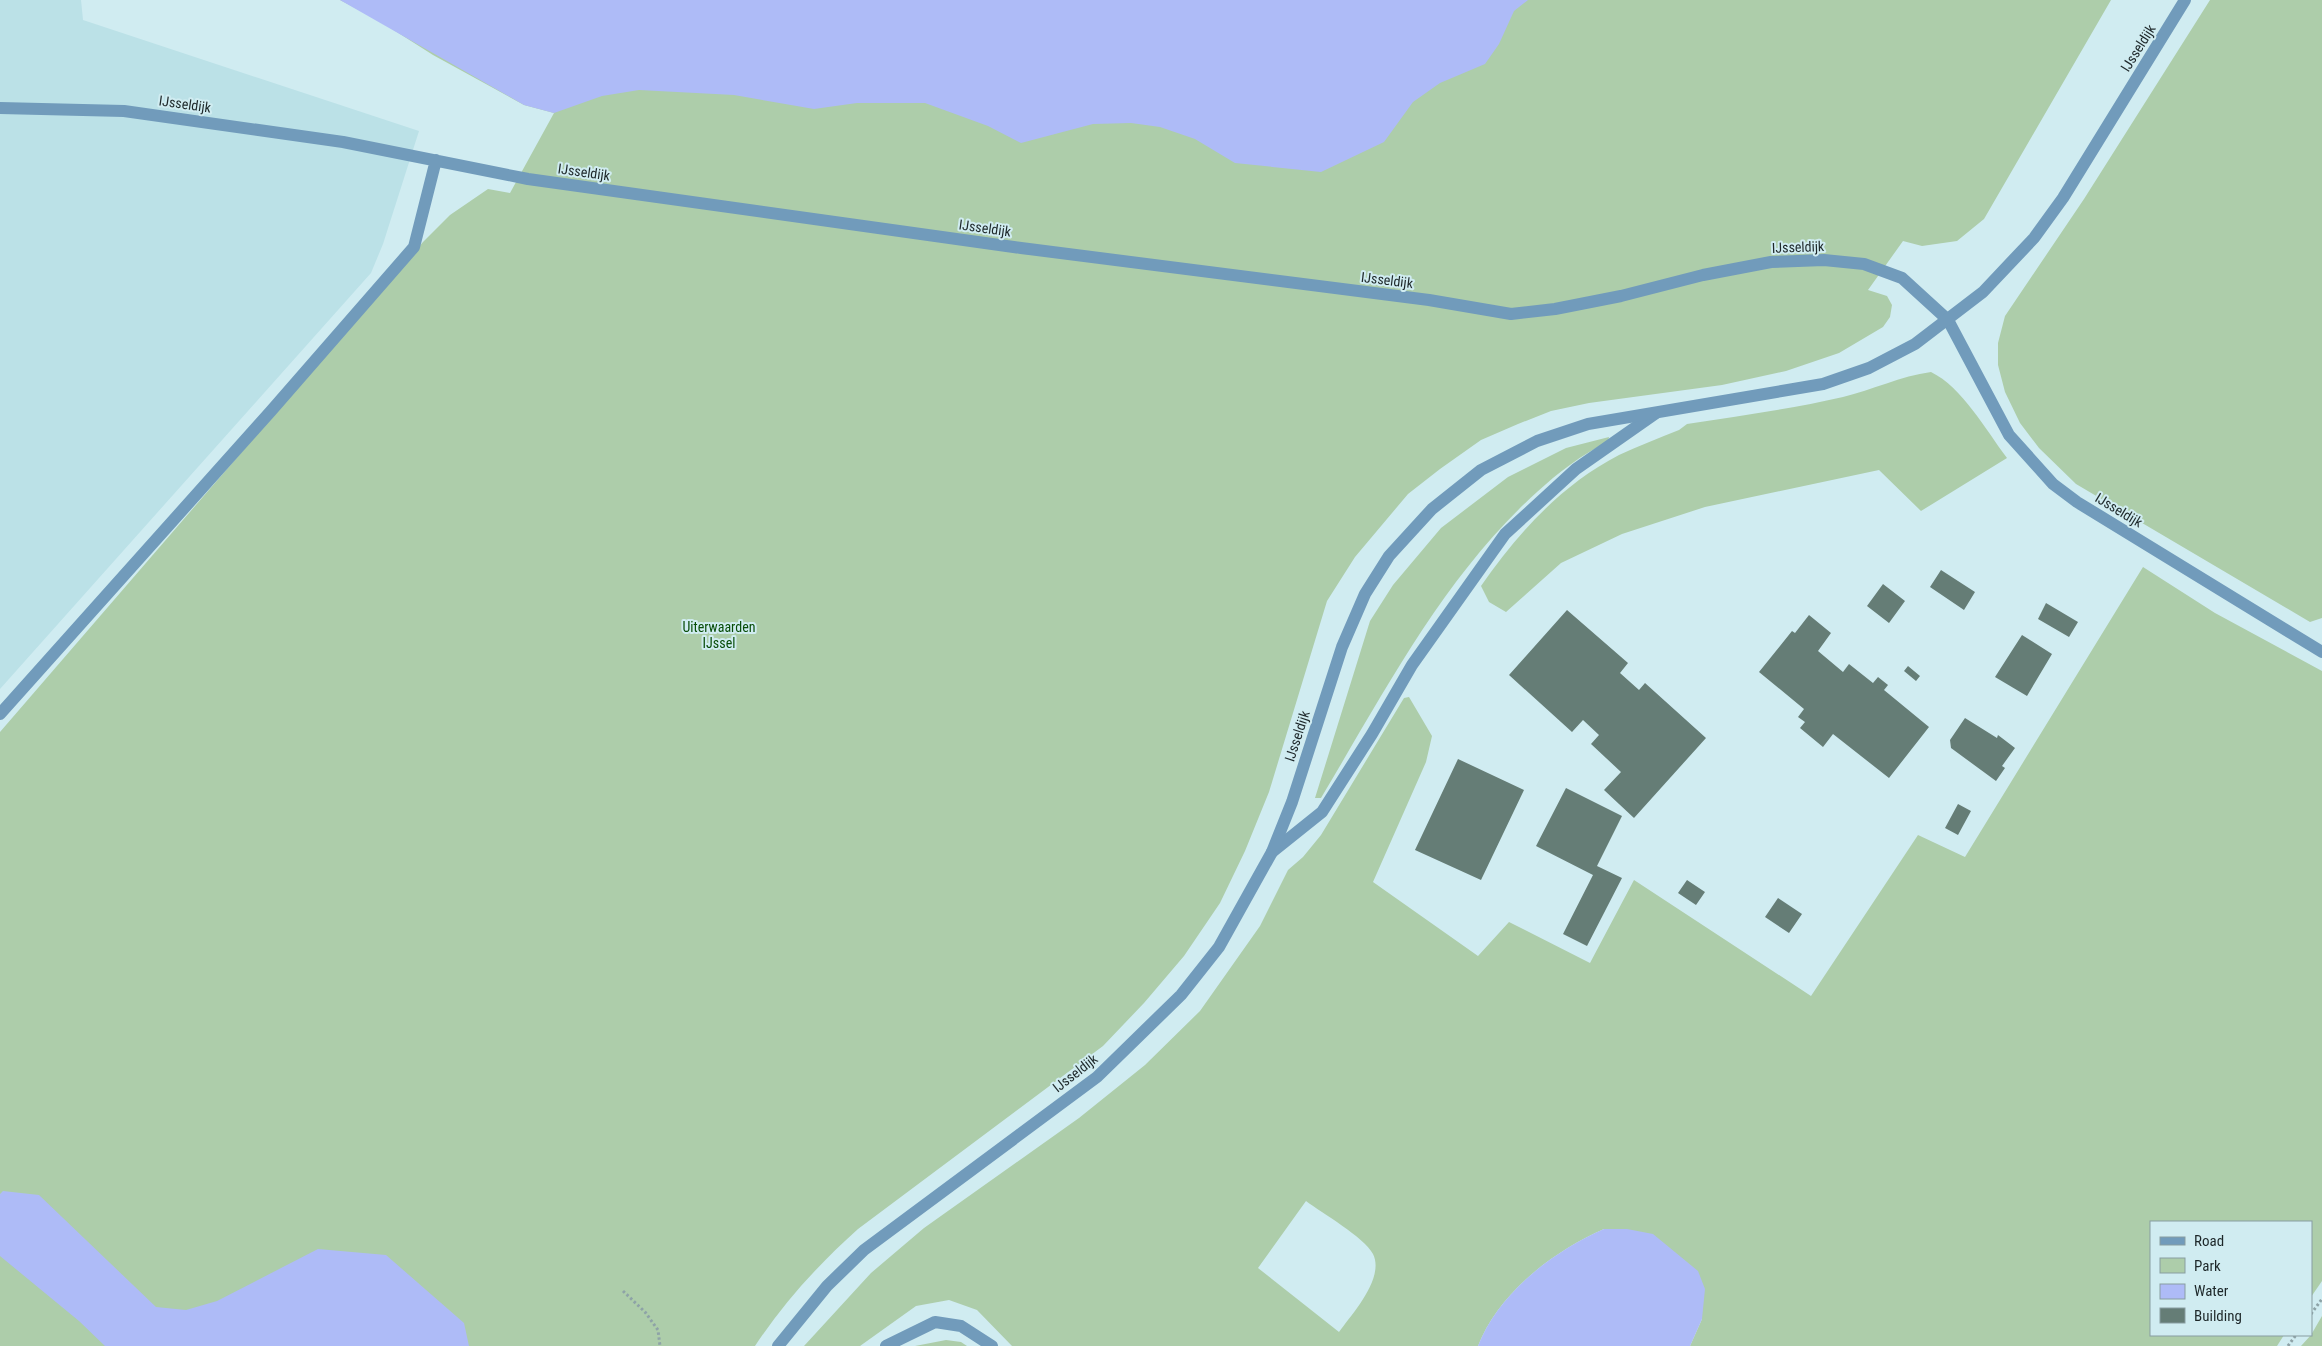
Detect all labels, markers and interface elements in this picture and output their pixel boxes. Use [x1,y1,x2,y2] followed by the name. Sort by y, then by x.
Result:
[2117,21,2159,74] street label: IJsseldijk
[158,92,213,116] street label: IJsseldijk
[557,160,612,184] street label: IJsseldijk
[958,216,1013,240] street label: IJsseldijk
[1772,238,1825,256] street label: IJsseldijk
[1360,269,1415,291] street label: IJsseldijk
[2092,490,2146,531] street label: IJsseldijk
[682,619,756,651] park label: Uiterwaarden IJssel
[1281,708,1313,763] street label: IJsseldijk
[1049,1050,1101,1095] street label: IJsseldijk
[2150,1221,2312,1336] legend
[2194,1232,2224,1250] text: Road
[2194,1257,2221,1275] text: Park
[2194,1282,2229,1300] text: Water
[2194,1307,2242,1325] text: Building

